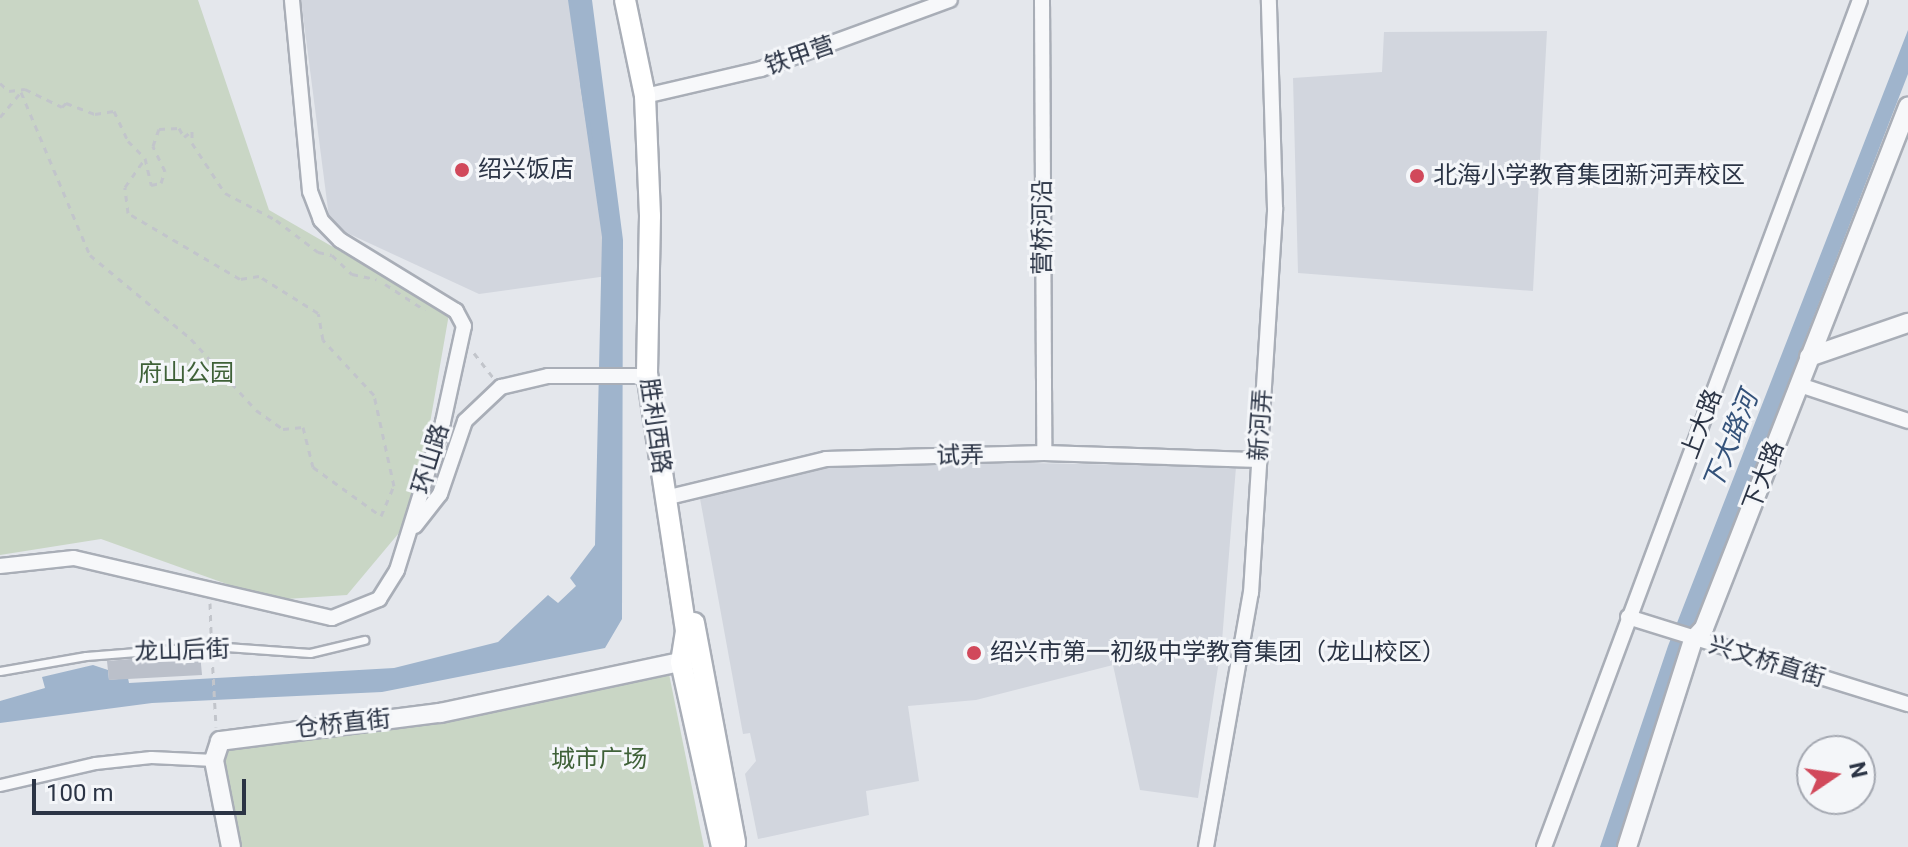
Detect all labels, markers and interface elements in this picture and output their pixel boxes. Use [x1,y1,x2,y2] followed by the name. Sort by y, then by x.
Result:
[761,31,839,81] street label: 铁甲营
[478,156,574,184] place label: 绍兴饭店
[453,161,471,179] marker: 绍兴饭店
[1433,162,1745,190] place label: 北海小学教育集团新河弄校区
[1408,167,1426,185] marker: 北海小学教育集团新河弄校区
[1029,179,1057,275] street label: 营桥河沿
[138,360,234,388] park label: 府山公园
[634,376,676,476] street label: 胜利西路
[1676,385,1728,463] street label: 上大路
[1697,387,1765,495] water label: 下大路河
[1244,388,1278,462] street label: 新河弄
[407,420,455,498] street label: 环山路
[1738,437,1790,515] street label: 下大路
[936,441,984,471] street label: 试弄
[1705,631,1829,693] street label: 兴文桥直街
[134,635,230,667] street label: 龙山后街
[990,639,1446,667] place label: 绍兴市第一初级中学教育集团（龙山校区）
[965,644,983,662] marker: 绍兴市第一初级中学教育集团（龙山校区）
[294,705,392,743] street label: 仓桥直街
[1796,735,1876,815] north arrow
[551,746,647,774] park label: 城市广场
[1844,760,1872,780] text: N
[36,763,250,813] scale bar
[46,779,113,807] text: 100 m

